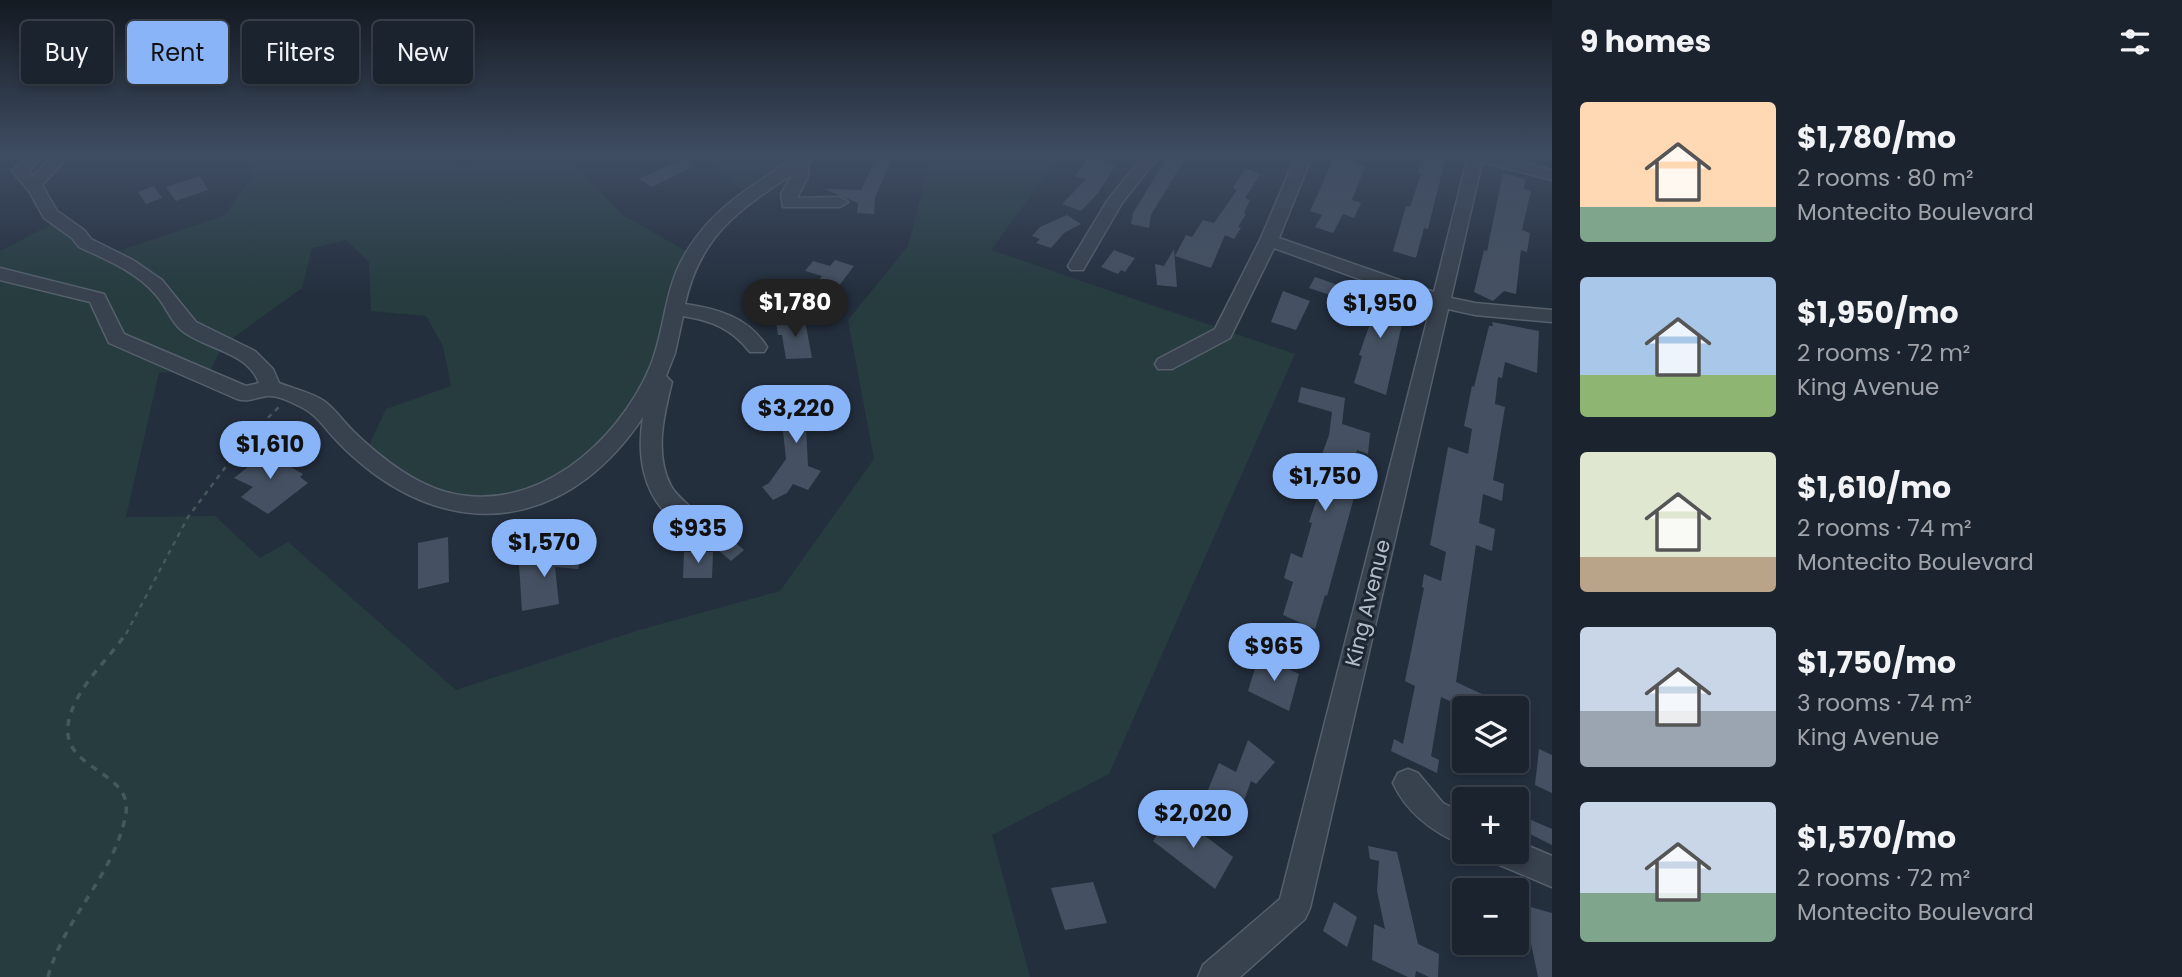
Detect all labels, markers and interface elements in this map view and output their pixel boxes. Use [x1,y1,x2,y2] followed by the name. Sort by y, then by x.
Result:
[1580,20,1711,63] text: 9 homes
[21,21,113,84] chip: Buy
[127,21,228,84] chip: Rent
[242,21,359,84] chip: Filters
[373,21,473,84] chip: New
[2116,23,2154,61] icon: filters
[1797,116,1956,159] text: $1,780/mo
[1636,130,1720,214] icon: home
[1797,162,1974,194] text: 2 rooms · 80 m²
[1797,196,2034,228] text: Montecito Boulevard
[738,280,852,339] pin: $1,780
[1323,280,1437,340] pin: $1,950
[759,286,831,318] text: $1,780
[1343,287,1417,319] text: $1,950
[1797,291,1959,334] text: $1,950/mo
[1636,305,1720,389] icon: home
[1797,337,1970,369] text: 2 rooms · 72 m²
[1797,371,1939,403] text: King Avenue
[739,386,853,445] pin: $3,220
[758,392,834,424] text: $3,220
[213,421,327,481] pin: $1,610
[236,428,304,460] text: $1,610
[1268,454,1382,513] pin: $1,750
[1289,460,1361,492] text: $1,750
[1797,466,1951,509] text: $1,610/mo
[1636,480,1720,564] icon: home
[657,505,739,565] pin: $935
[669,512,727,544] text: $935
[1797,512,1972,544] text: 2 rooms · 74 m²
[487,520,601,579] pin: $1,570
[508,526,580,558] text: $1,570
[1338,536,1397,669] street label: King Avenue
[1797,546,2034,578] text: Montecito Boulevard
[1233,624,1315,683] pin: $965
[1245,630,1303,662] text: $965
[1797,641,1956,684] text: $1,750/mo
[1636,655,1720,739] icon: home
[1797,687,1972,719] text: 3 rooms · 74 m²
[1452,696,1529,955] map controls
[1452,696,1529,773] button: layers
[1797,721,1939,753] text: King Avenue
[1452,787,1529,864] button: +
[1136,790,1250,850] pin: $2,020
[1154,797,1232,829] text: $2,020
[1797,816,1956,859] text: $1,570/mo
[1636,830,1720,914] icon: home
[1797,862,1970,894] text: 2 rooms · 72 m²
[1452,878,1529,955] button: −
[1797,896,2034,928] text: Montecito Boulevard

